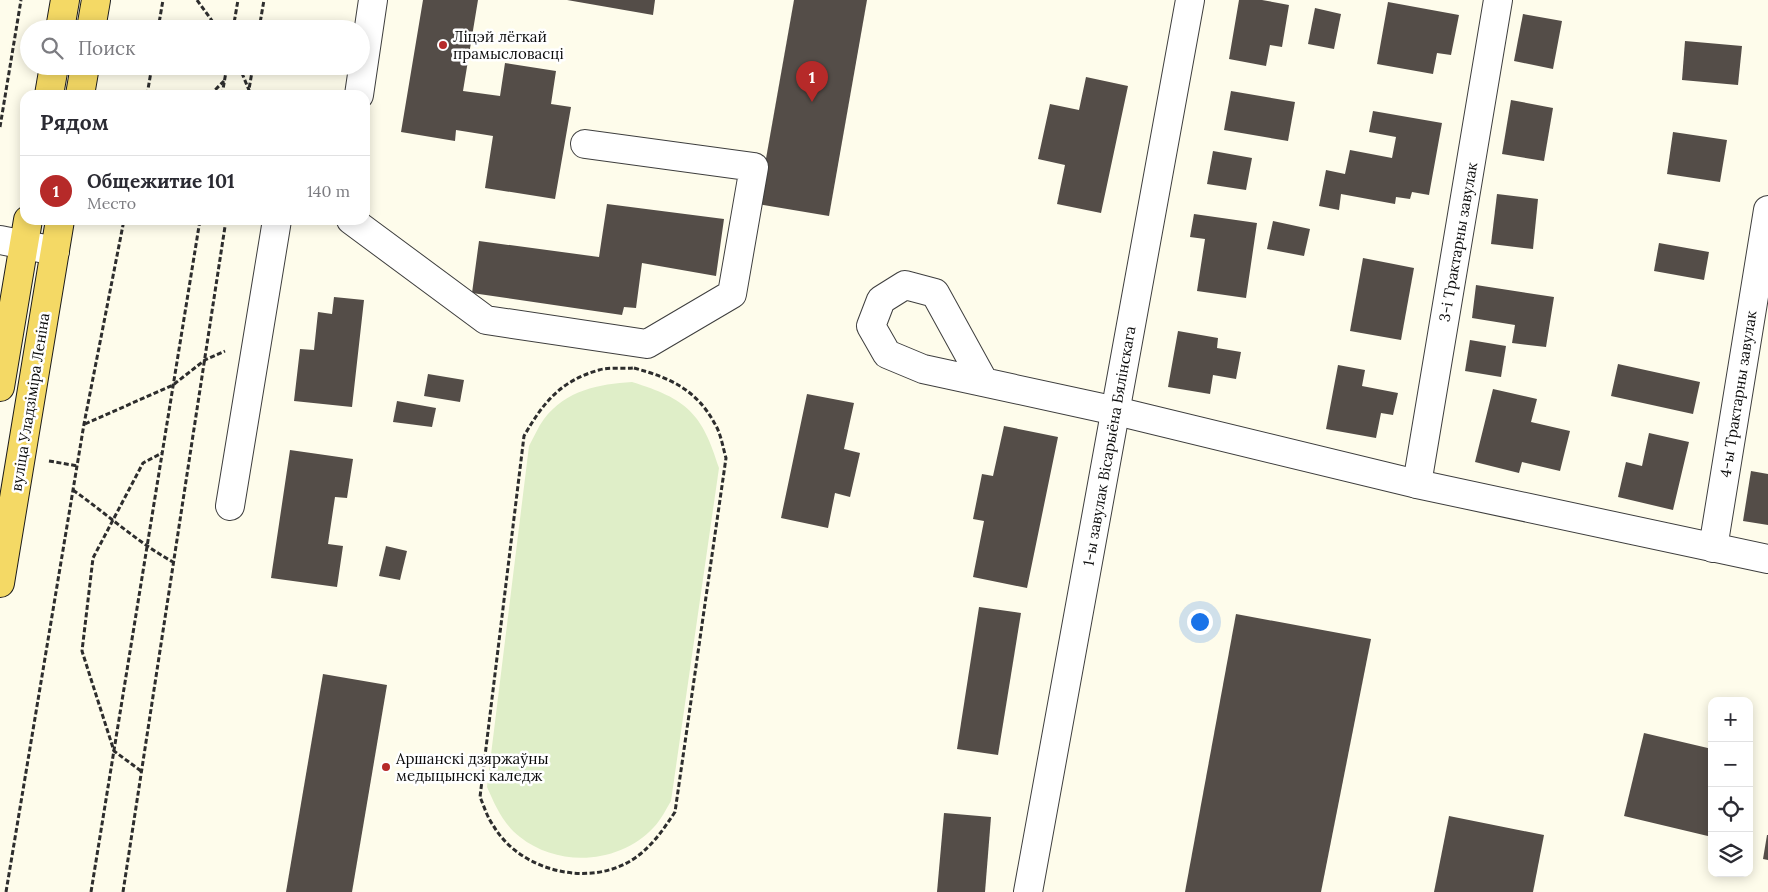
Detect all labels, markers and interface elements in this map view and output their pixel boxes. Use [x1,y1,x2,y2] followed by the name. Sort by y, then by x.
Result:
[20,20,370,75] search box
[453,27,564,63] place label: Ліцэй лёгкай прамысловасці
[38,34,66,62] icon: search
[78,36,135,60] text: Поиск
[437,39,449,51] marker: Ліцэй лёгкай прамысловасці
[796,61,828,102] pin: 1
[40,109,109,136] text: Рядом
[1435,161,1481,323] street label: 3-і Трактарны завулак
[87,169,235,193] text: Общежитие 101
[53,181,59,201] text: 1
[307,181,350,201] text: 140 m
[87,193,136,213] text: Место
[1715,309,1761,479] street label: 4-ы Трактарны завулак
[7,311,54,493] street label: вуліца Уладзіміра Леніна
[1079,324,1140,567] street label: 1-ы завулак Вісарыёна Бялінскага
[1187,609,1213,635] your location
[1708,697,1753,877] map controls
[1708,697,1753,742] button: +
[1708,742,1753,787] button: −
[395,749,549,785] place label: Аршанскі дзяржаўны медыцынскі каледж
[380,761,392,773] marker: Аршанскі дзяржаўны медыцынскі каледж
[1708,787,1753,832] button: locate
[1708,832,1753,877] button: layers

